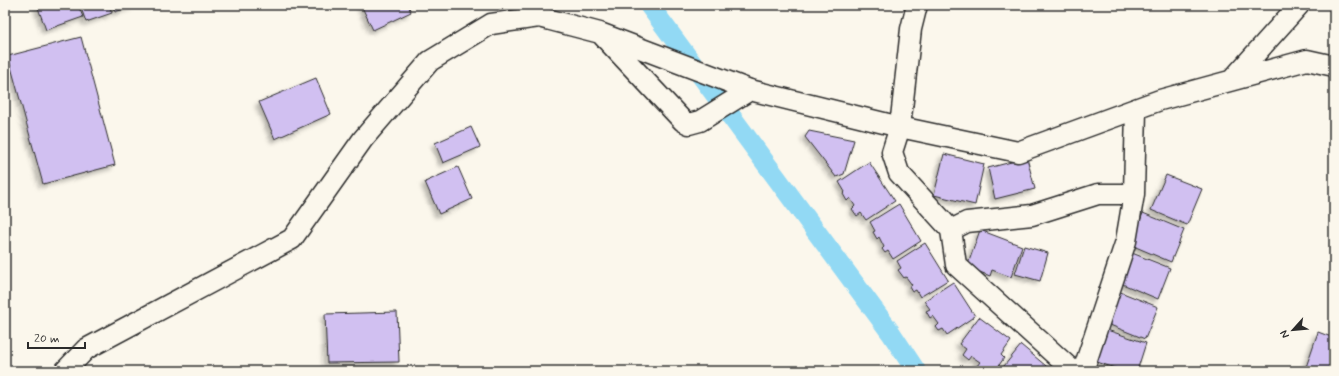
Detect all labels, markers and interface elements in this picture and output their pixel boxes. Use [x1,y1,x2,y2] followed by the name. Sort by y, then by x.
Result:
[1273,310,1313,350] north arrow
[28,324,85,350] scale bar
[1277,328,1293,341] text: N
[34,331,60,347] text: 20 m

